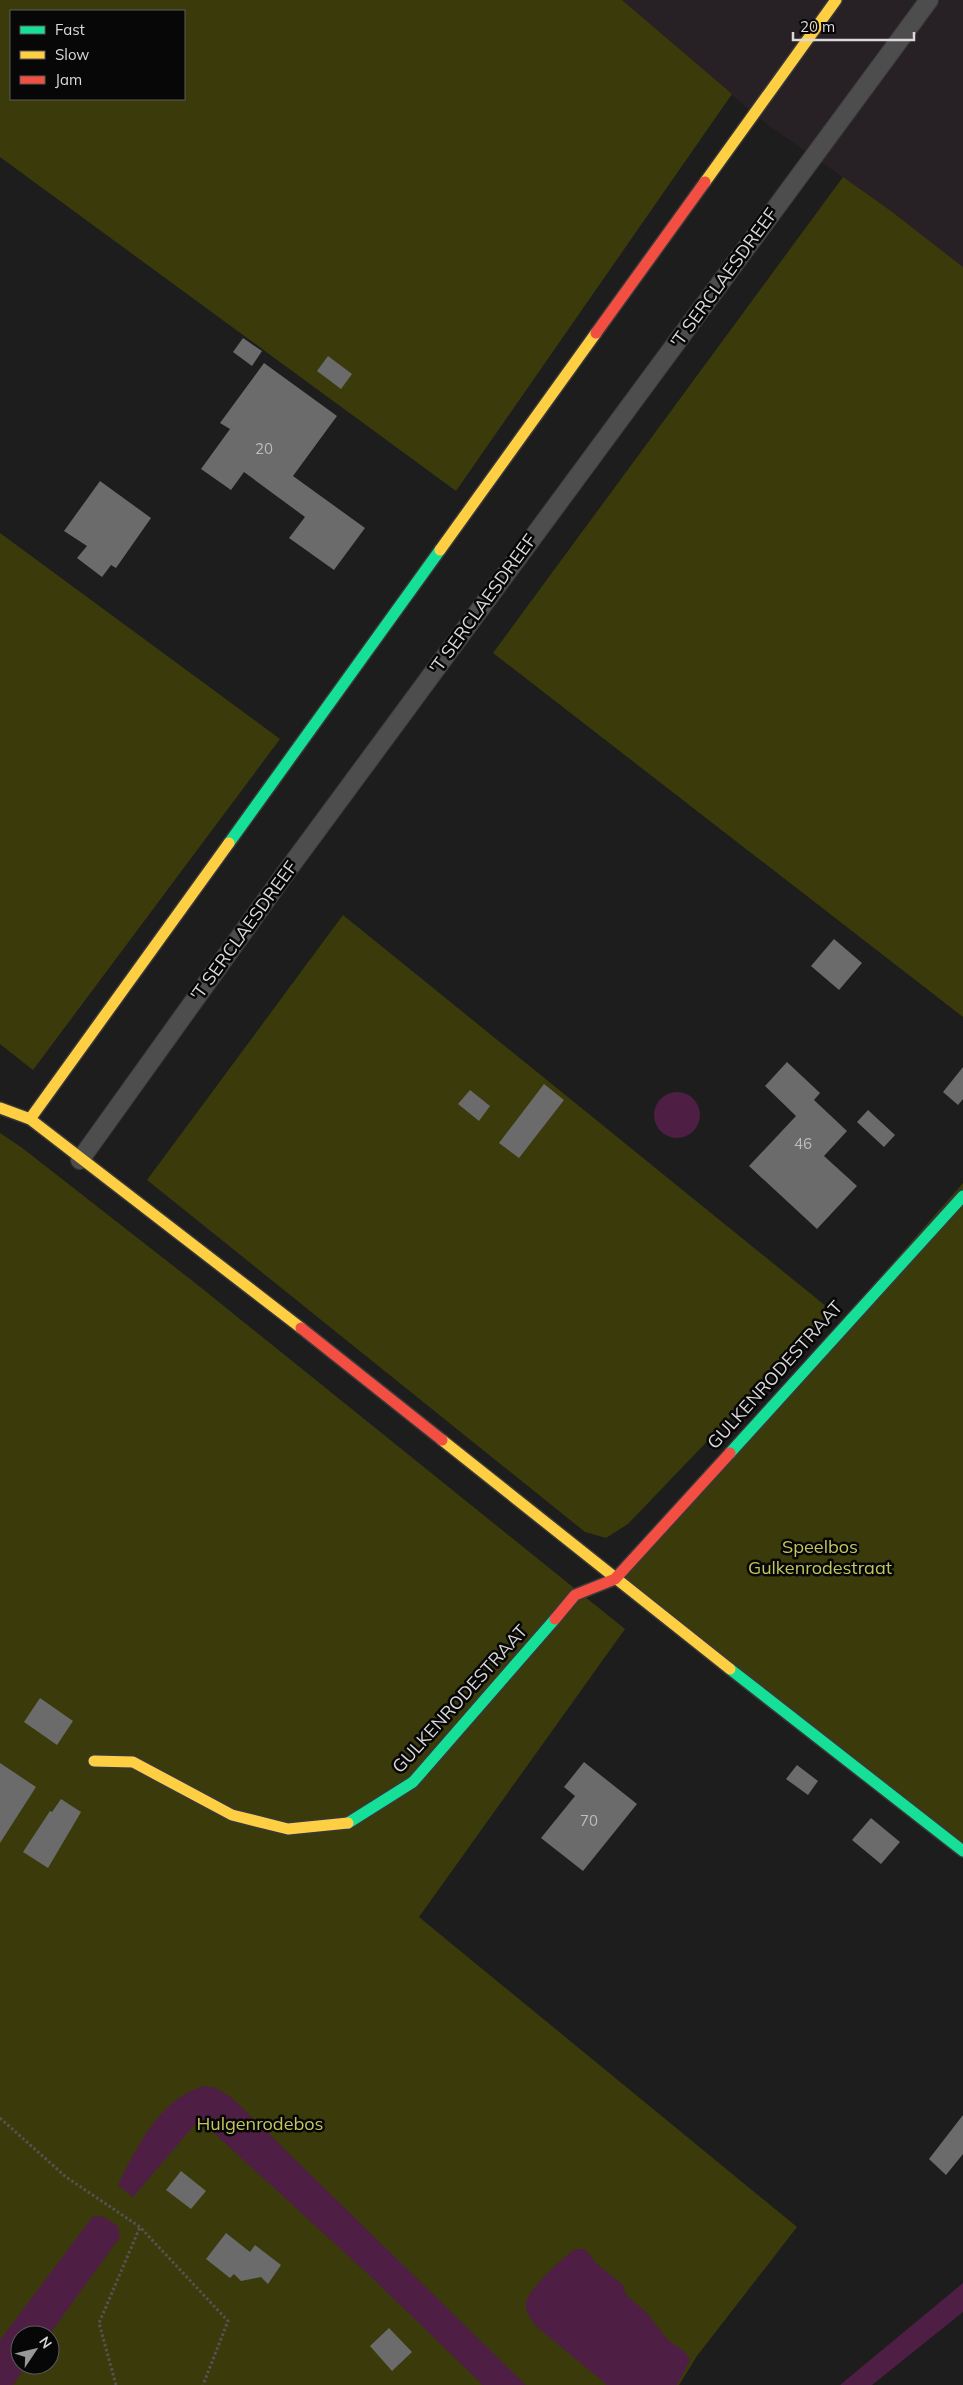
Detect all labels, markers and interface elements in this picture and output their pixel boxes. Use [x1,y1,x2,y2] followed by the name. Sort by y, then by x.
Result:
[10,10,185,100] legend
[793,10,914,42] scale bar
[800,17,835,36] text: 20 m
[55,20,85,39] text: Fast
[55,45,89,64] text: Slow
[55,70,82,89] text: Jam
[665,203,782,352] street label: 'T SERCLAESDREEF
[255,439,273,458] house number: 20
[424,529,541,678] street label: 'T SERCLAESDREEF
[185,856,302,1005] street label: 'T SERCLAESDREEF
[794,1134,812,1153] house number: 46
[702,1296,847,1454] street label: GULKENRODESTRAAT
[748,1535,892,1579] park label: Speelbos Gulkenrodestraat
[387,1620,532,1778] street label: GULKENRODESTRAAT
[580,1811,598,1830] house number: 70
[197,2112,324,2135] park label: Hulgenrodebos
[10,2325,60,2375] north arrow
[35,2333,56,2352] text: N

